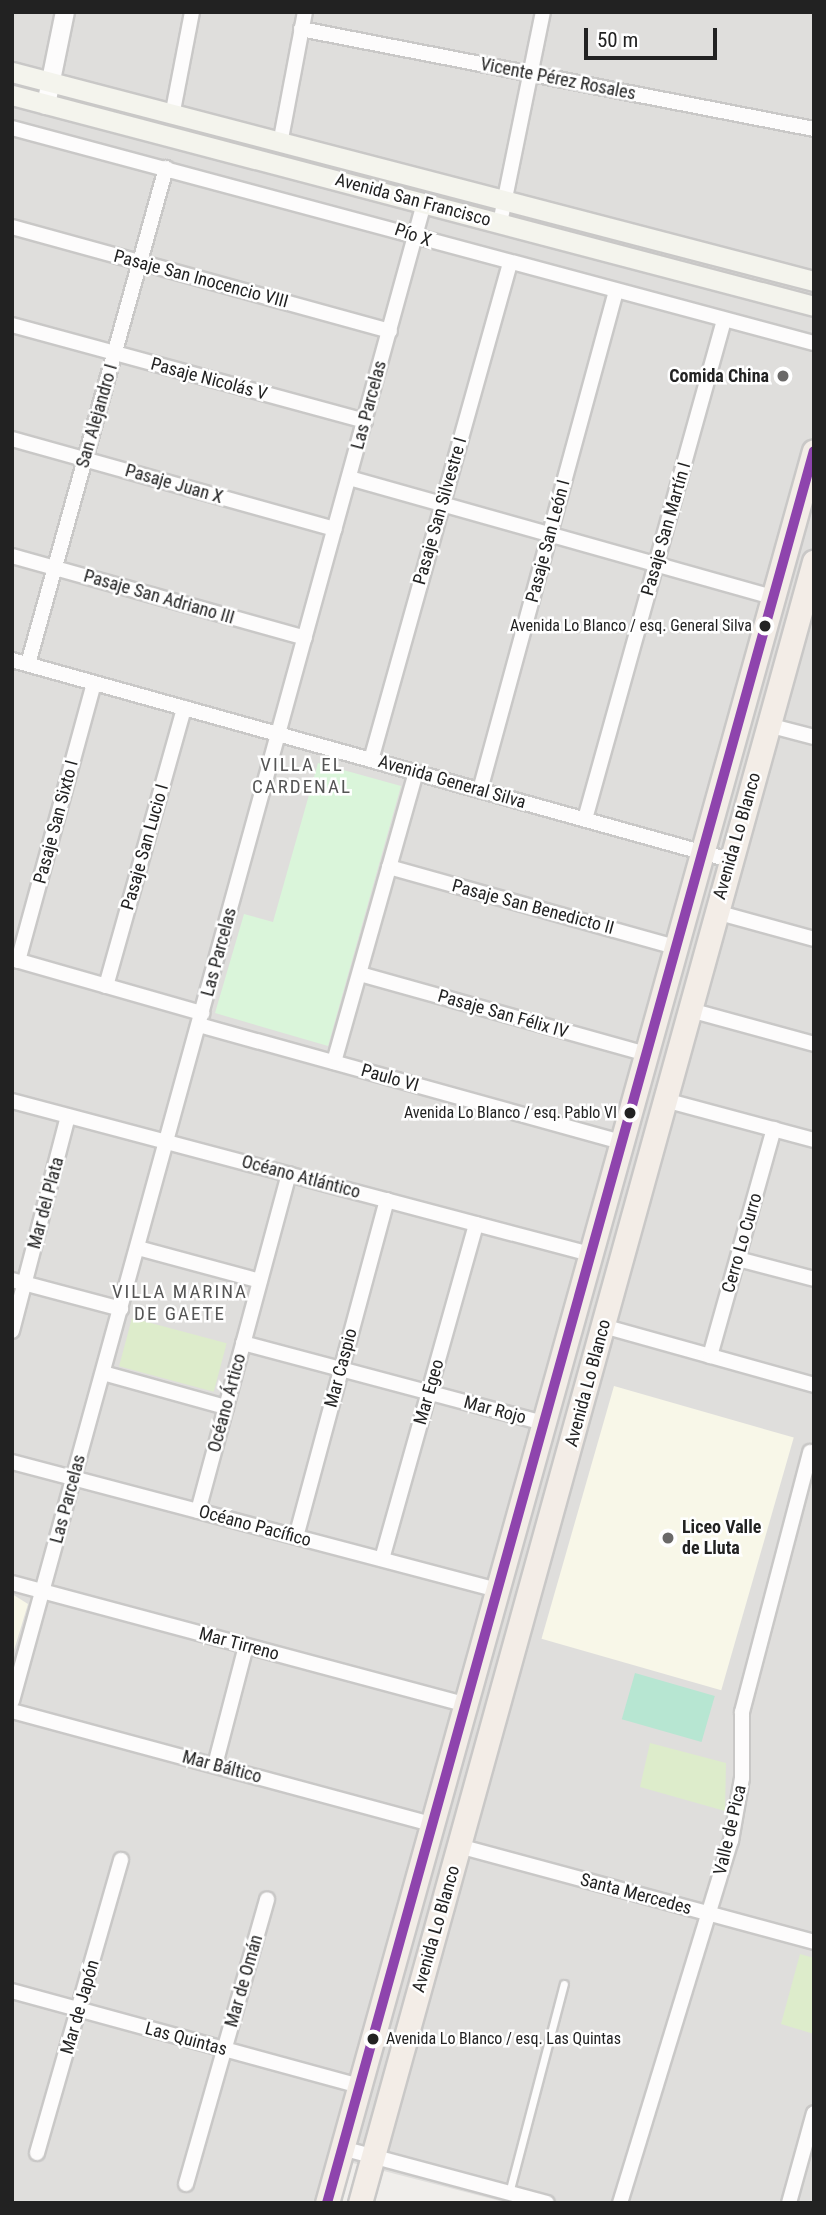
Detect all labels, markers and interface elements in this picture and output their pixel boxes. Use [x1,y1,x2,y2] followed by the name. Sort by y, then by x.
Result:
[588,14,721,58] scale bar
[597,28,638,52] text: 50 m
[478,53,638,105] street label: Vicente Pérez Rosales
[333,169,493,231] street label: Avenida San Francisco
[392,219,434,251] street label: Pío X
[111,245,291,313] street label: Pasaje San Inocencio VIII
[148,353,270,405] street label: Pasaje Nicolás V
[347,358,391,452] street label: Las Parcelas
[72,362,122,470] street label: San Alejandro I
[669,365,769,387] place label: Comida China
[775,368,791,384] marker: Comida China
[409,435,471,587] street label: Pasaje San Silvestre I
[123,460,225,508] street label: Pasaje Juan X
[637,460,695,598] street label: Pasaje San Martín I
[521,477,575,605] street label: Pasaje San León I
[81,565,237,629] street label: Pasaje San Adriano III
[510,616,752,636] place label: Avenida Lo Blanco / esq. General Silva
[758,619,772,633] marker: Avenida Lo Blanco / esq. General Silva
[376,751,528,813] street label: Avenida General Silva
[253,754,351,798] district label: VILLA EL CARDENAL
[29,758,83,886] street label: Pasaje San Sixto I
[709,770,765,902] street label: Avenida Lo Blanco
[117,782,173,912] street label: Pasaje San Lucio I
[450,875,616,939] street label: Pasaje San Benedicto II
[197,905,241,999] street label: Las Parcelas
[435,985,571,1043] street label: Pasaje San Félix IV
[359,1059,421,1097] street label: Paulo VI
[404,1103,617,1123] place label: Avenida Lo Blanco / esq. Pablo VI
[623,1106,637,1120] marker: Avenida Lo Blanco / esq. Pablo VI
[239,1151,363,1203] street label: Océano Atlántico
[23,1155,69,1251] street label: Mar del Plata
[717,1190,767,1296] street label: Cerro Lo Curro
[113,1281,247,1325] district label: VILLA MARINA DE GAETE
[561,1317,615,1449] street label: Avenida Lo Blanco
[320,1326,362,1410] street label: Mar Caspio
[203,1351,251,1455] street label: Océano Ártico
[409,1357,449,1427] street label: Mar Egeo
[462,1391,528,1429] street label: Mar Rojo
[46,1452,90,1546] street label: Las Parcelas
[197,1501,313,1551] street label: Océano Pacífico
[682,1517,761,1560] place label: Liceo Valle de Lluta
[660,1530,676,1546] marker: Liceo Valle de Lluta
[196,1623,282,1665] street label: Mar Tirreno
[180,1746,264,1788] street label: Mar Báltico
[709,1783,751,1877] street label: Valle de Pica
[408,1863,464,1995] street label: Avenida Lo Blanco
[578,1869,694,1919] street label: Santa Mercedes
[221,1932,267,2030] street label: Mar de Omán
[56,1957,104,2057] street label: Mar de Japón
[143,2018,229,2060] street label: Las Quintas
[386,2029,621,2049] place label: Avenida Lo Blanco / esq. Las Quintas
[366,2032,380,2046] marker: Avenida Lo Blanco / esq. Las Quintas

